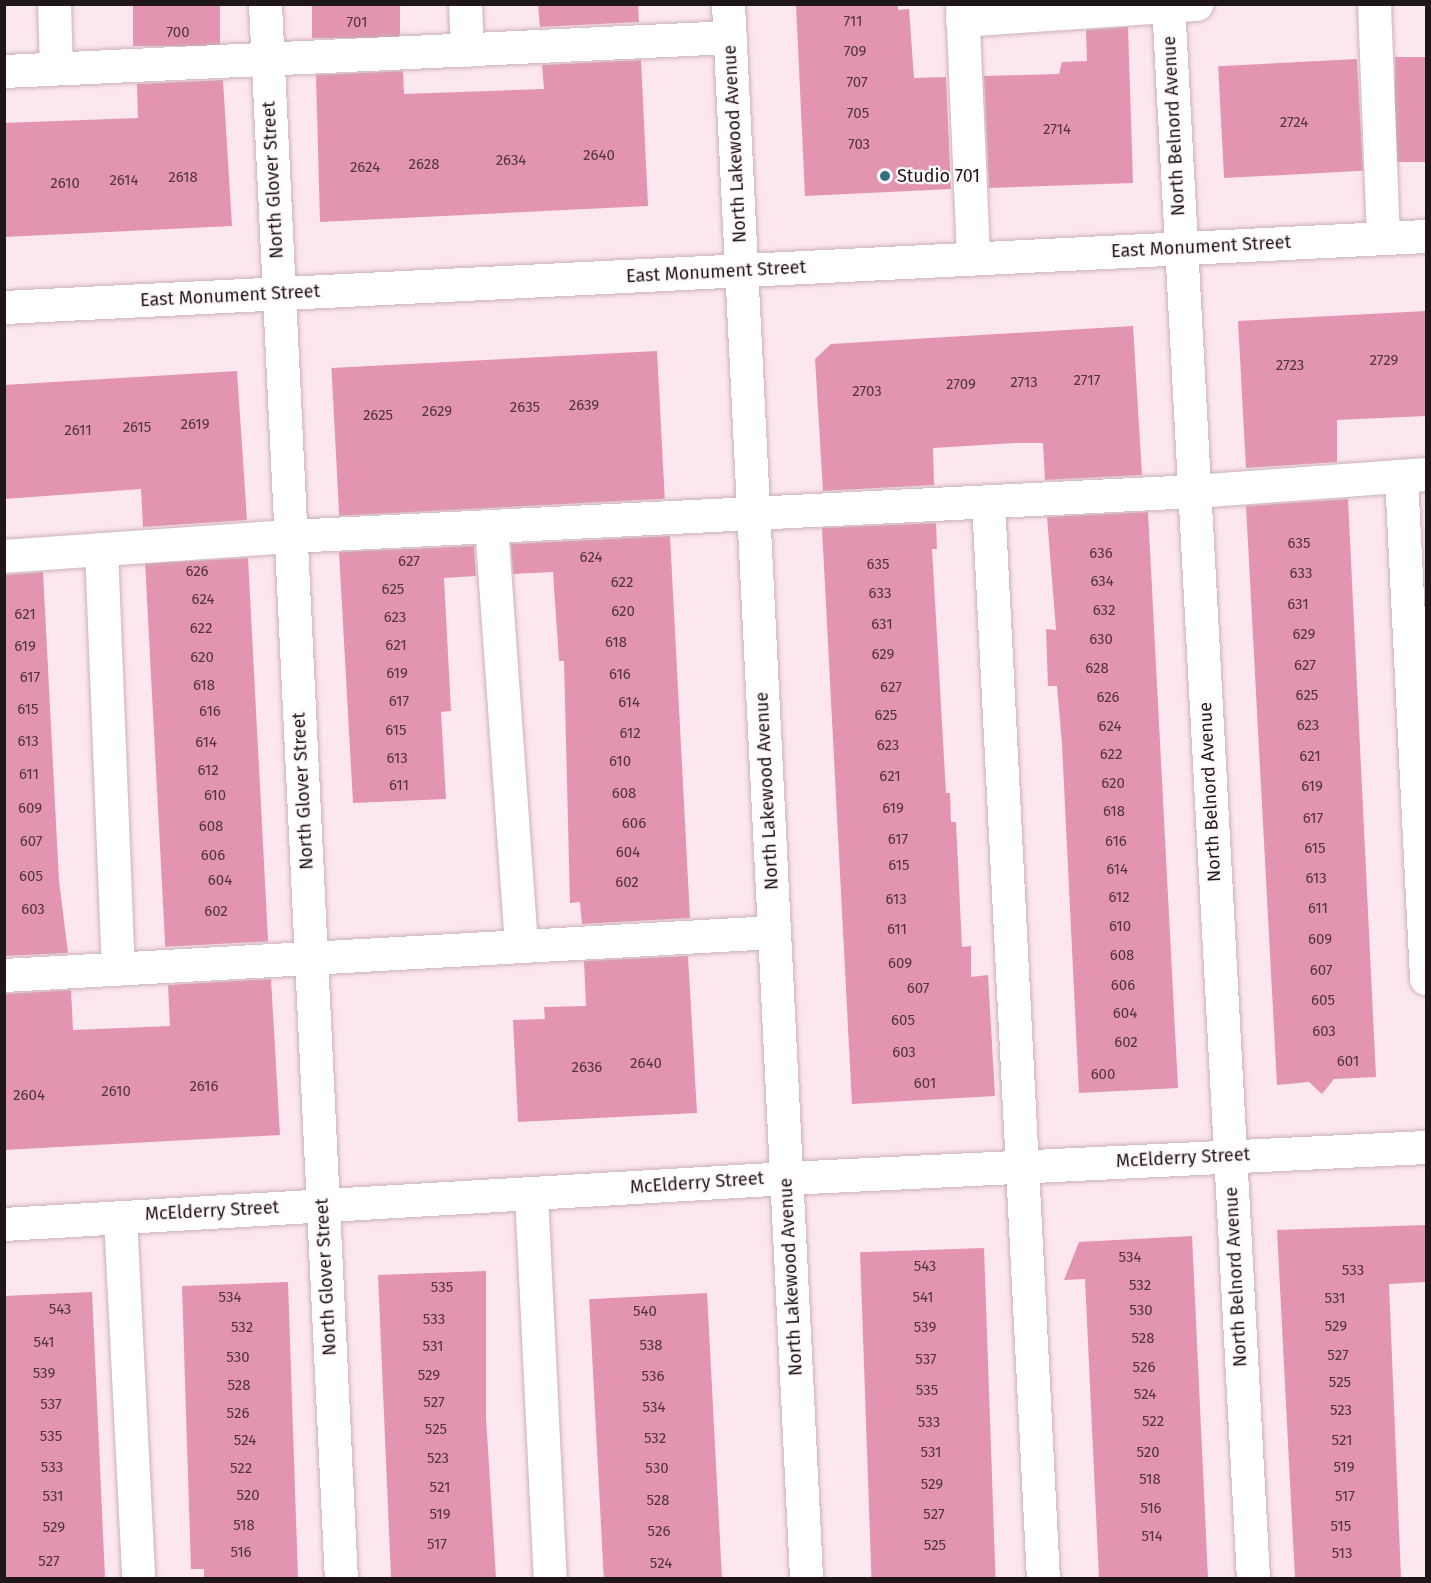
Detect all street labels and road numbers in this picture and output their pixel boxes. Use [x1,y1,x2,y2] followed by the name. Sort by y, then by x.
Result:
[1158,35,1190,217] street label: North Belnord Avenue
[719,44,751,244] street label: North Lakewood Avenue
[258,101,288,259] street label: North Glover Street
[1110,232,1292,262] street label: East Monument Street
[625,257,807,287] street label: East Monument Street
[139,281,321,311] street label: East Monument Street
[751,691,783,891] street label: North Lakewood Avenue
[1194,701,1226,883] street label: North Belnord Avenue
[288,712,318,870] street label: North Glover Street
[1115,1144,1251,1172] street label: McElderry Street
[629,1168,765,1198] street label: McElderry Street
[775,1177,807,1377] street label: North Lakewood Avenue
[1220,1186,1252,1368] street label: North Belnord Avenue
[144,1197,280,1225] street label: McElderry Street
[311,1198,341,1356] street label: North Glover Street

